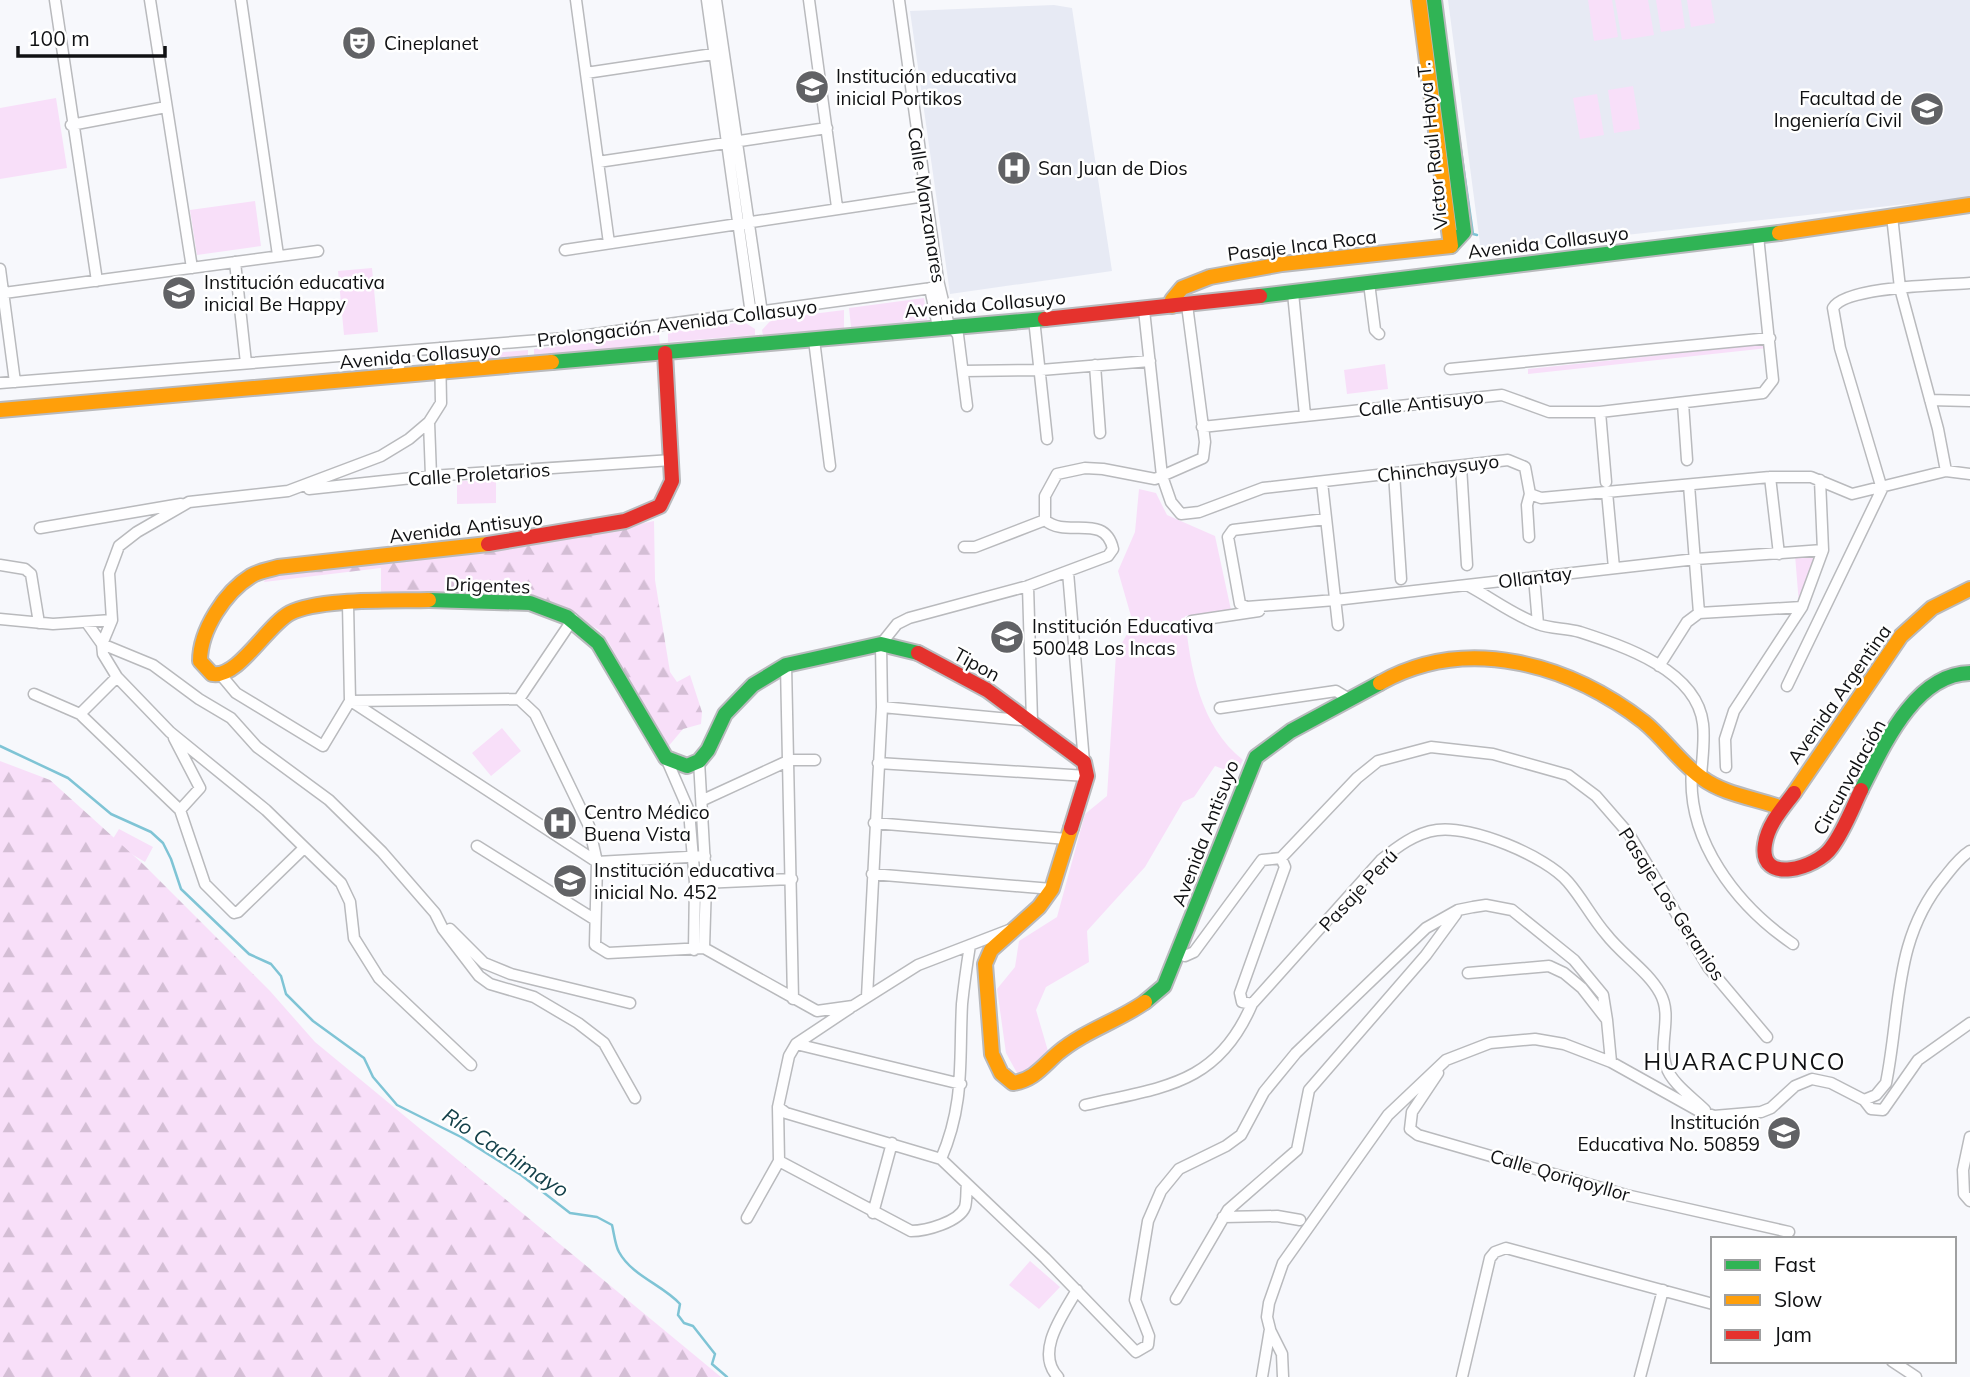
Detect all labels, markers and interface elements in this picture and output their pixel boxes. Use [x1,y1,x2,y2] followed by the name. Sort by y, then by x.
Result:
[18,14,164,58] scale bar
[340,24,378,62] theatre icon: Cineplanet
[28,25,90,51] text: 100 m
[384,31,479,55] place label: Cineplanet
[1411,61,1453,231] street label: Victor Raúl Haya T.
[836,64,1017,110] place label: Institución educativa inicial Portikos
[793,68,831,106] school or university icon: Institución educativa inicial Portikos
[1774,86,1902,132] place label: Facultad de Ingeniería Civil
[1908,90,1946,128] school or university icon: Facultad de Ingeniería Civil
[903,125,951,285] street label: Calle Manzanares
[995,149,1033,187] hospital icon: San Juan de Dios
[1038,156,1188,180] place label: San Juan de Dios
[1466,220,1630,264] street label: Avenida Collasuyo
[1226,224,1378,266] street label: Pasaje Inca Roca
[204,270,385,316] place label: Institución educativa inicial Be Happy
[160,274,198,312] school or university icon: Institución educativa inicial Be Happy
[903,285,1067,323] street label: Avenida Collasuyo
[536,294,818,352] street label: Prolongación Avenida Collasuyo
[338,336,502,374] street label: Avenida Collasuyo
[1357,384,1485,422] street label: Calle Antisuyo
[1376,449,1500,487] street label: Chinchaysuyo
[407,457,551,491] street label: Calle Proletarios
[388,506,544,548] street label: Avenida Antisuyo
[1497,561,1573,593] street label: Ollantay
[445,572,531,598] street label: Drigentes
[1032,614,1214,660] place label: Institución Educativa 50048 Los Incas
[988,618,1026,656] school or university icon: Institución Educativa 50048 Los Incas
[1782,620,1896,768] street label: Avenida Argentina
[950,642,1004,686] street label: Tipon
[1807,715,1891,839] street label: Circunvalación
[1166,757,1244,909] street label: Avenida Antisuyo
[584,800,710,846] place label: Centro Médico Buena Vista
[541,804,579,842] hospital icon: Centro Médico Buena Vista
[1614,823,1730,985] street label: Pasaje Los Geranios
[1314,844,1402,936] street label: Pasaje Perú
[594,858,775,904] place label: Institución educativa inicial No. 452
[551,862,589,900] school or university icon: Institución educativa inicial No. 452
[1643,1047,1847,1076] district label: HUARACPUNCO
[438,1102,574,1202] water label: Río Cachimayo
[1577,1110,1760,1156] place label: Institución Educativa No. 50859
[1765,1114,1803,1152] school or university icon: Institución Educativa No. 50859
[1487,1144,1633,1206] street label: Calle Qoriqoyllor
[1711,1237,1956,1363] legend
[1774,1251,1816,1277] text: Fast
[1774,1286,1822,1312] text: Slow
[1774,1321,1812,1347] text: Jam

